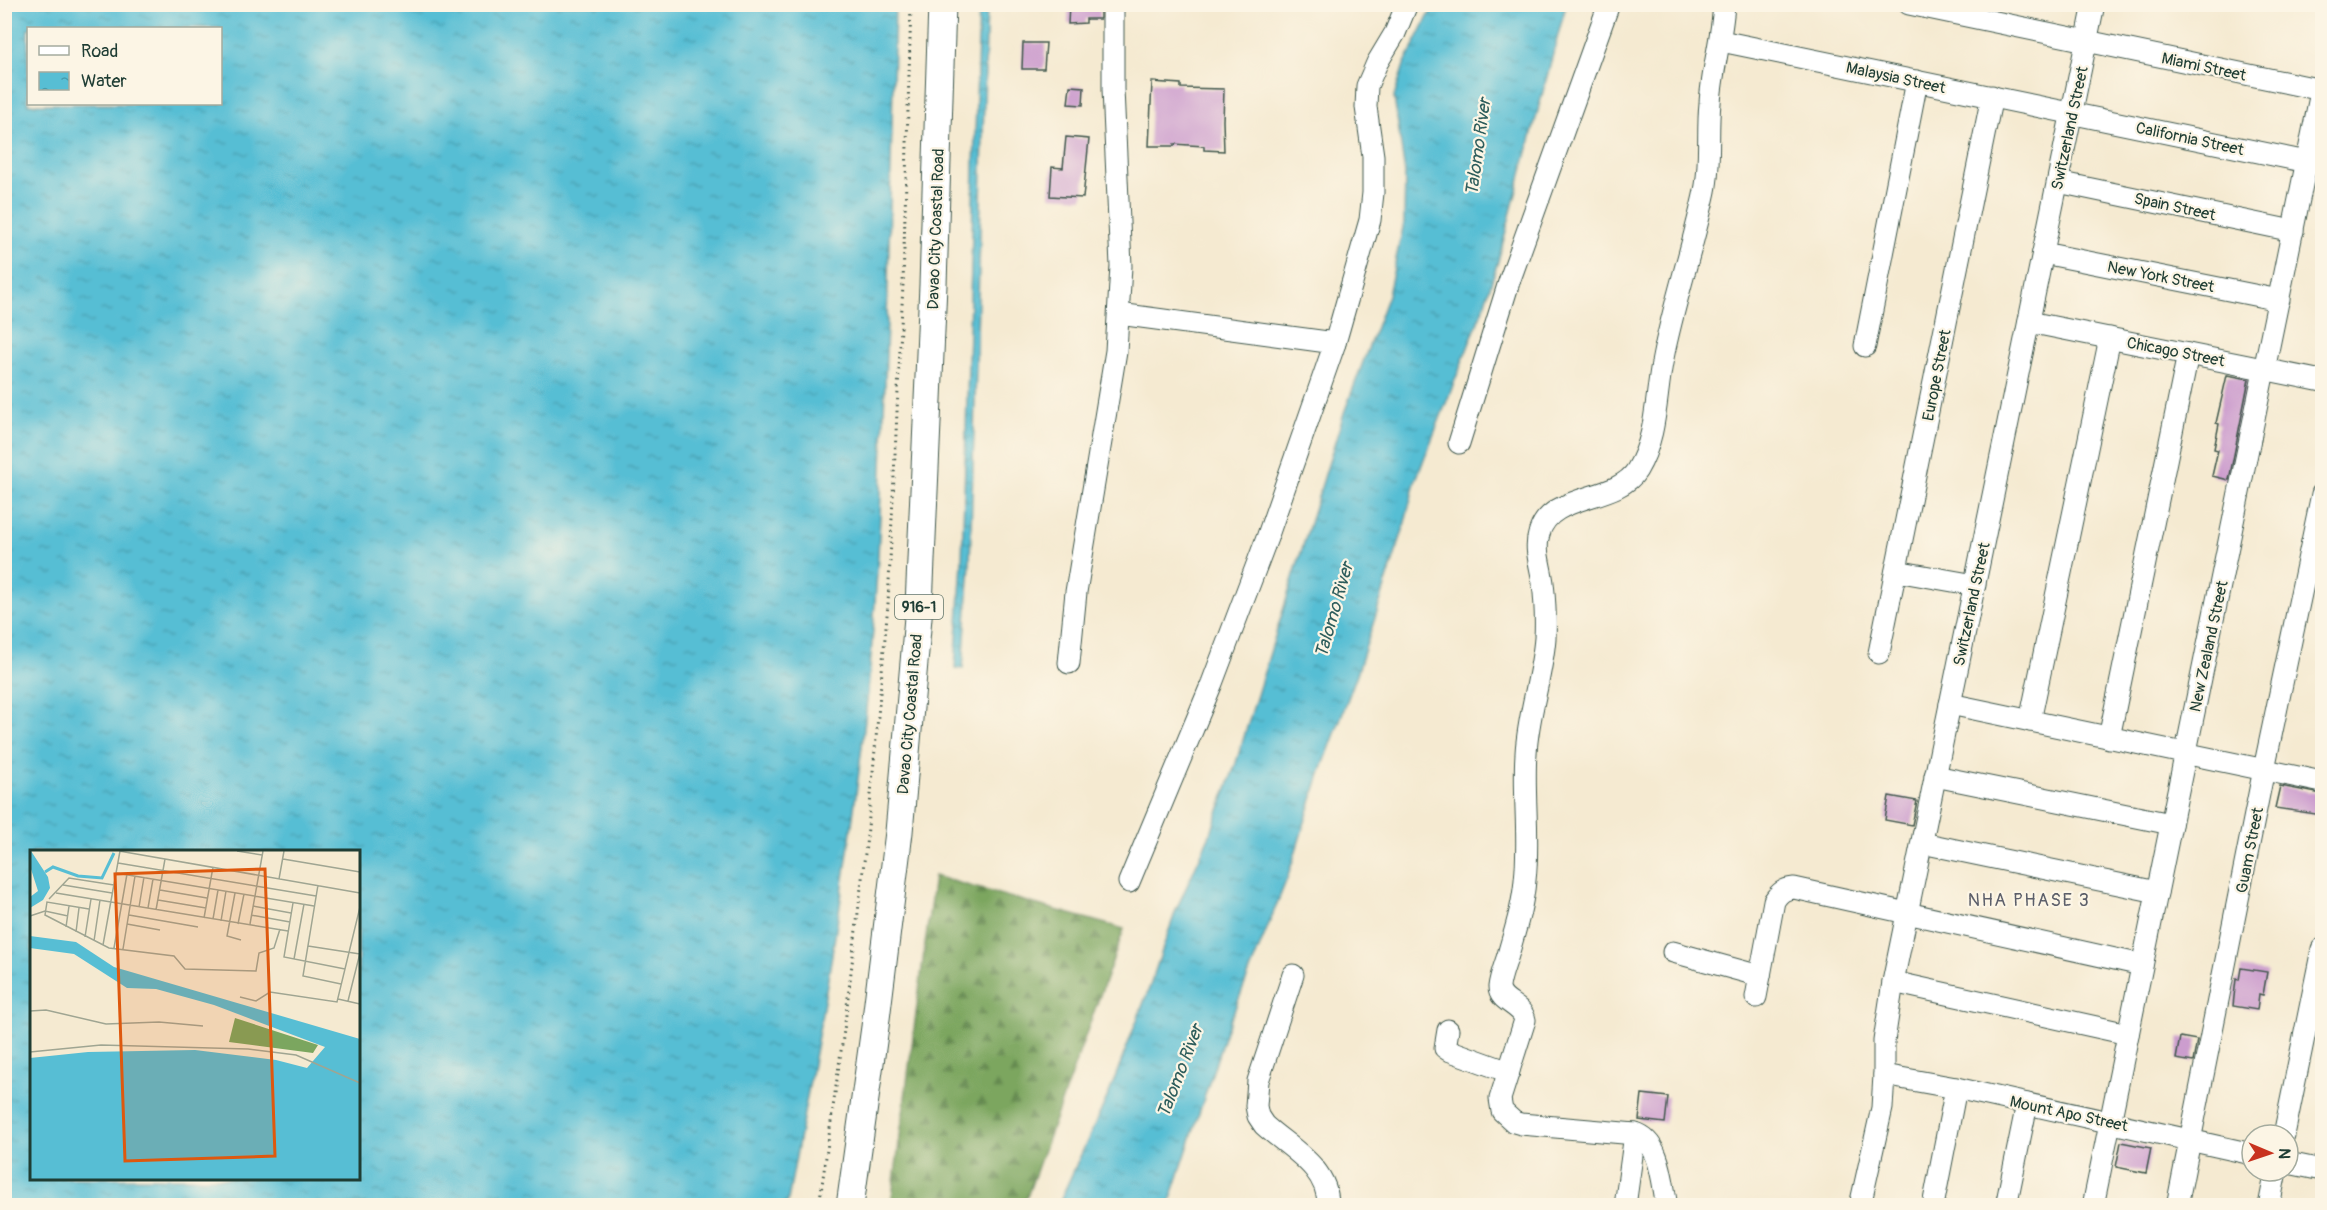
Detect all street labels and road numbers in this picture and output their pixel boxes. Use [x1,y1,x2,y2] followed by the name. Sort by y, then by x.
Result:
[2160,48,2248,86] street label: Miami Street
[1844,58,1948,98] street label: Malaysia Street
[2047,64,2093,192] street label: Switzerland Street
[2134,118,2246,160] street label: California Street
[923,148,949,310] street label: Davao City Coastal Road
[2132,189,2218,225] street label: Spain Street
[2106,257,2217,297] street label: New York Street
[1918,327,1956,423] street label: Europe Street
[2125,333,2227,371] street label: Chicago Street
[1949,540,1995,668] street label: Switzerland Street
[2185,578,2233,714] street label: New Zealand Street
[895,595,943,619] road number: 916-1
[893,633,927,795] street label: Davao City Coastal Road
[2232,805,2268,895] street label: Guam Street
[2008,1092,2130,1136] street label: Mount Apo Street

